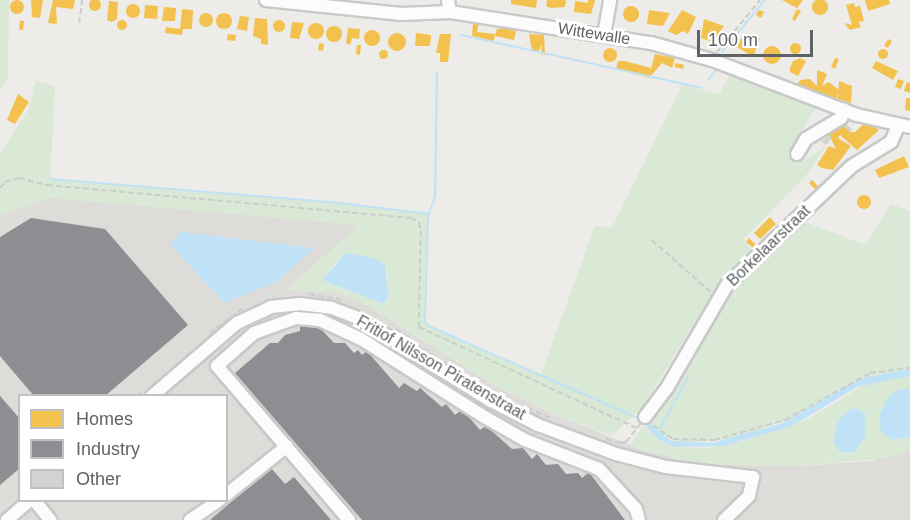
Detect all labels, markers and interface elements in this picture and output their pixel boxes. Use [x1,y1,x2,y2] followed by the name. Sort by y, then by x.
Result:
[700,18,816,56] scale bar
[556,19,632,49] street label: Wittewalle
[708,30,758,50] text: 100 m
[723,201,815,291] street label: Borkelaarstraat
[353,312,529,424] street label: Fritiof Nilsson Piratenstraat
[18,394,228,502] legend
[76,409,133,429] text: Homes
[76,439,140,459] text: Industry
[76,469,121,489] text: Other

